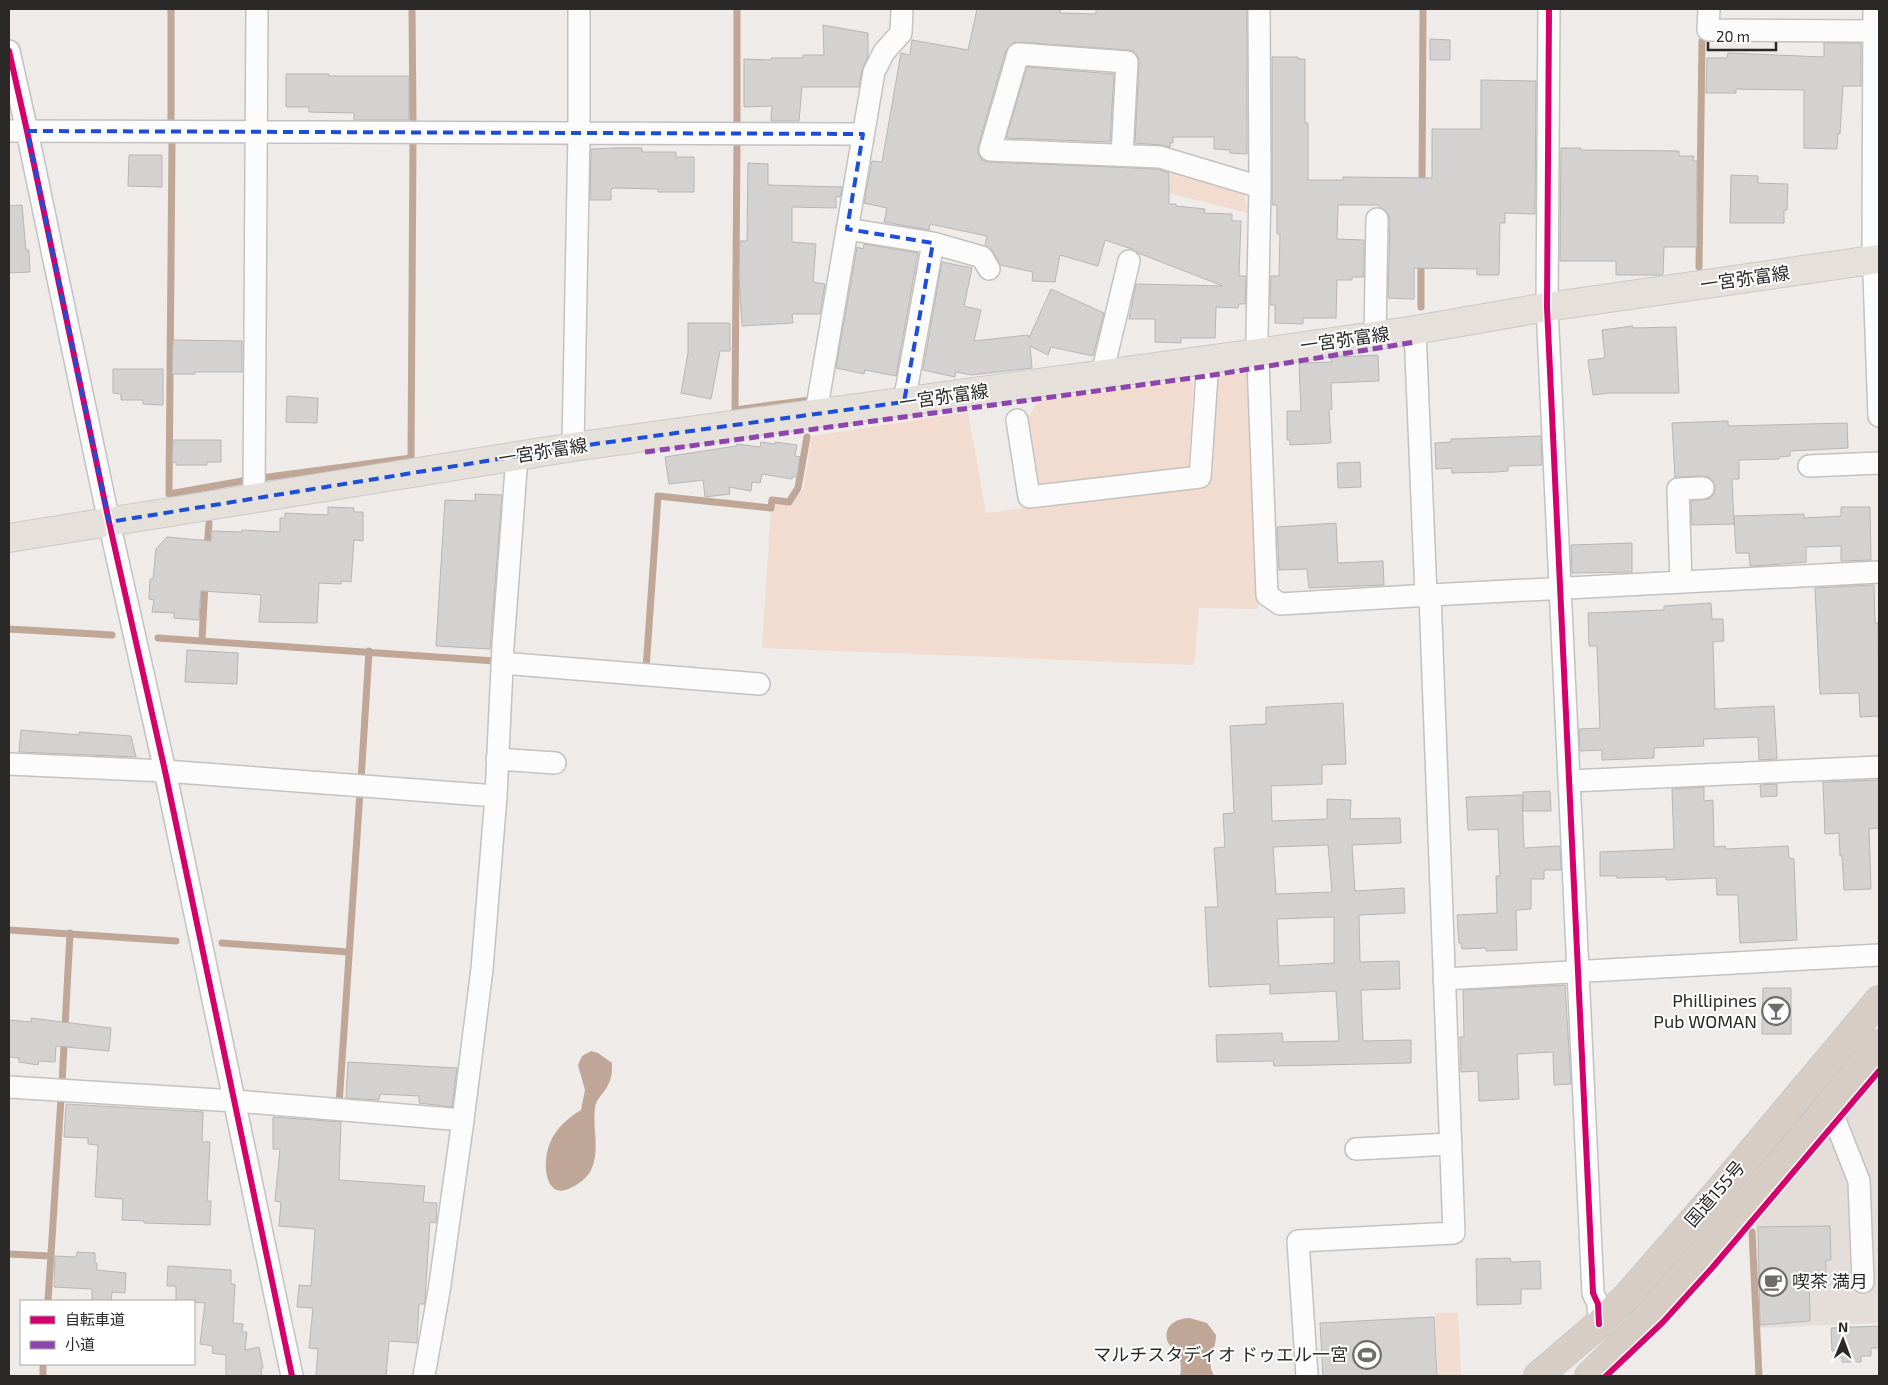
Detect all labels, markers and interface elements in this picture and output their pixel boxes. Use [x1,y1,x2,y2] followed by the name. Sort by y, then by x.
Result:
[1708,20,1776,52] scale bar
[1716,27,1750,45] text: 20 m
[1699,261,1791,295] street label: 一宮弥富線
[1299,322,1391,356] street label: 一宮弥富線
[898,379,990,413] street label: 一宮弥富線
[497,433,589,469] street label: 一宮弥富線
[1653,989,1757,1032] place label: Phillipines Pub WOMAN
[1761,996,1791,1026] bar icon: Phillipines Pub WOMAN
[1680,1156,1749,1231] street label: 国道155号
[1758,1267,1788,1297] cafe icon: 喫茶 満月
[1792,1270,1868,1292] place label: 喫茶 満月
[20,1300,195,1365] legend
[65,1310,125,1328] text: 自転車道
[1818,1315,1868,1365] north arrow
[1838,1318,1848,1335] text: N
[65,1335,95,1353] text: 小道
[1352,1340,1382,1370] sports icon: マルチスタディオ ドゥエル一宮
[1093,1343,1348,1365] place label: マルチスタディオ ドゥエル一宮

